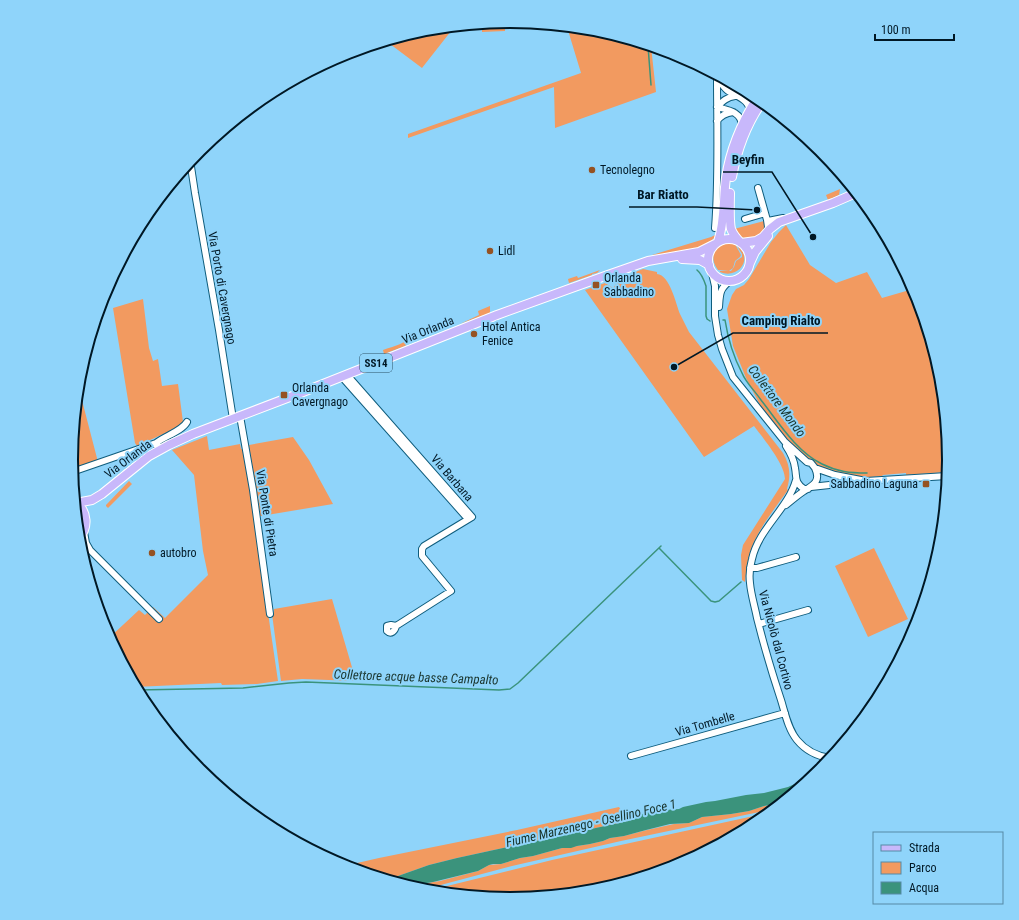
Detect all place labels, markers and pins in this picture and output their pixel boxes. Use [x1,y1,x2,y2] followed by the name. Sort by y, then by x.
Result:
[723,147,772,172] callout: Beyfin
[600,163,655,177] place label: Tecnolegno
[587,165,597,175] marker: Tecnolegno
[629,182,697,207] callout: Bar Riatto
[498,244,515,258] place label: Lidl
[485,246,495,256] marker: Lidl
[604,271,654,299] place label: Orlanda Sabbadino
[591,280,601,290] marker: Orlanda Sabbadino
[733,308,828,333] callout: Camping Rialto
[482,320,541,348] place label: Hotel Antica Fenice
[469,329,479,339] marker: Hotel Antica Fenice
[292,381,348,409] place label: Orlanda Cavergnago
[279,390,289,400] marker: Orlanda Cavergnago
[830,477,918,491] place label: Sabbadino Laguna
[921,479,931,489] marker: Sabbadino Laguna
[160,546,197,560] place label: autobro
[147,548,157,558] marker: autobro

